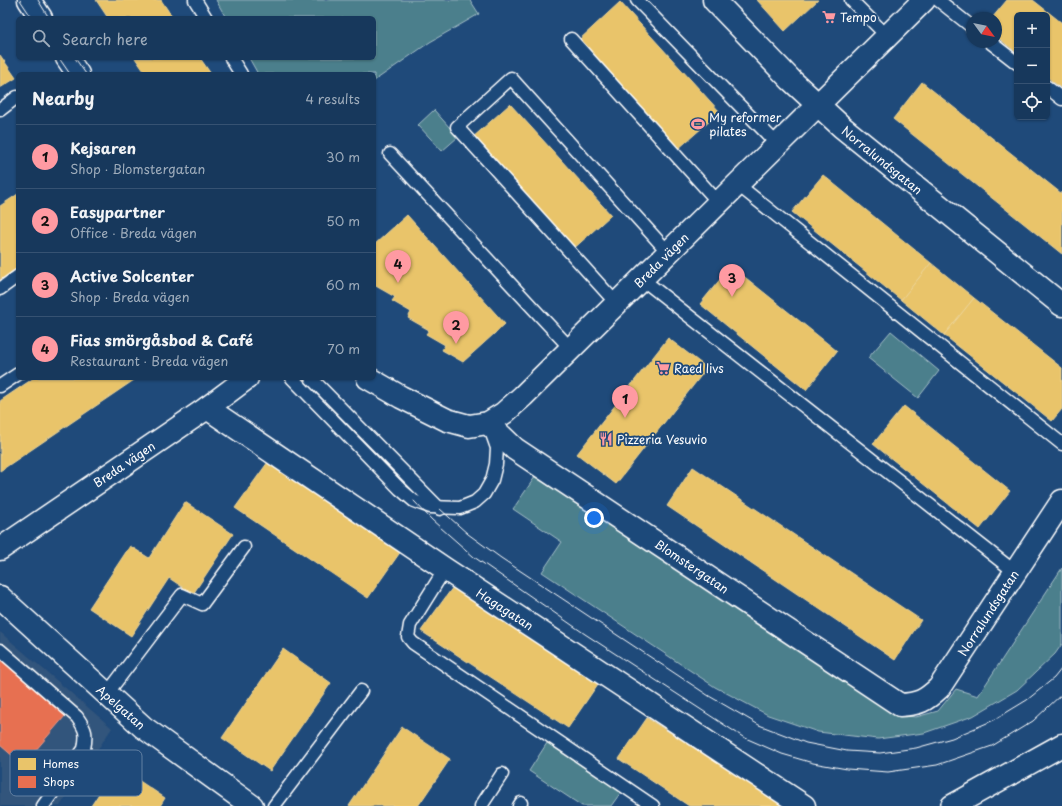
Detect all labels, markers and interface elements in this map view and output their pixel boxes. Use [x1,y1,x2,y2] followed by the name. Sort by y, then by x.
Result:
[840,8,877,26] place label: Tempo
[821,9,837,25] supermarket icon: Tempo
[966,12,1002,48] north arrow
[1014,12,1050,120] map controls
[1014,12,1050,48] button: +
[16,16,376,60] search box
[30,27,52,49] icon: search
[62,27,148,50] text: Search here
[1014,48,1050,84] button: −
[1014,84,1050,120] button: locate
[32,85,94,111] text: Nearby
[306,89,360,108] text: 4 results
[709,108,782,140] place label: My reformer pilates
[690,116,706,132] sports icon: My reformer pilates
[838,122,926,198] street label: Norralundsgatan
[70,136,136,159] text: Kejsaren
[42,147,48,166] text: 1
[326,147,360,166] text: 30 m
[70,159,205,178] text: Shop · Blomstergatan
[70,200,165,223] text: Easypartner
[40,211,50,230] text: 2
[326,211,360,230] text: 50 m
[70,223,197,242] text: Office · Breda vägen
[629,228,693,292] street label: Breda vägen
[385,250,411,283] pin: 4
[70,264,194,287] text: Active Solcenter
[719,264,745,297] pin: 3
[41,275,49,294] text: 3
[326,275,360,294] text: 60 m
[70,287,190,306] text: Shop · Breda vägen
[443,311,469,344] pin: 2
[70,328,253,351] text: Fias smörgåsbod & Café
[41,339,49,358] text: 4
[327,339,360,358] text: 70 m
[70,351,228,370] text: Restaurant · Breda vägen
[674,359,724,377] place label: Raed livs
[655,360,671,376] supermarket icon: Raed livs
[612,385,638,418] pin: 1
[617,430,707,448] place label: Pizzeria Vesuvio
[598,431,614,447] restaurant icon: Pizzeria Vesuvio
[89,437,159,491] street label: Breda vägen
[584,508,604,528] your location
[651,535,733,597] street label: Blomstergatan
[953,566,1023,660] street label: Norralundsgatan
[473,584,537,634] street label: Hagagatan
[93,681,149,733] street label: Apelgatan
[10,750,142,796] legend
[43,755,79,772] text: Homes
[43,773,74,790] text: Shops

